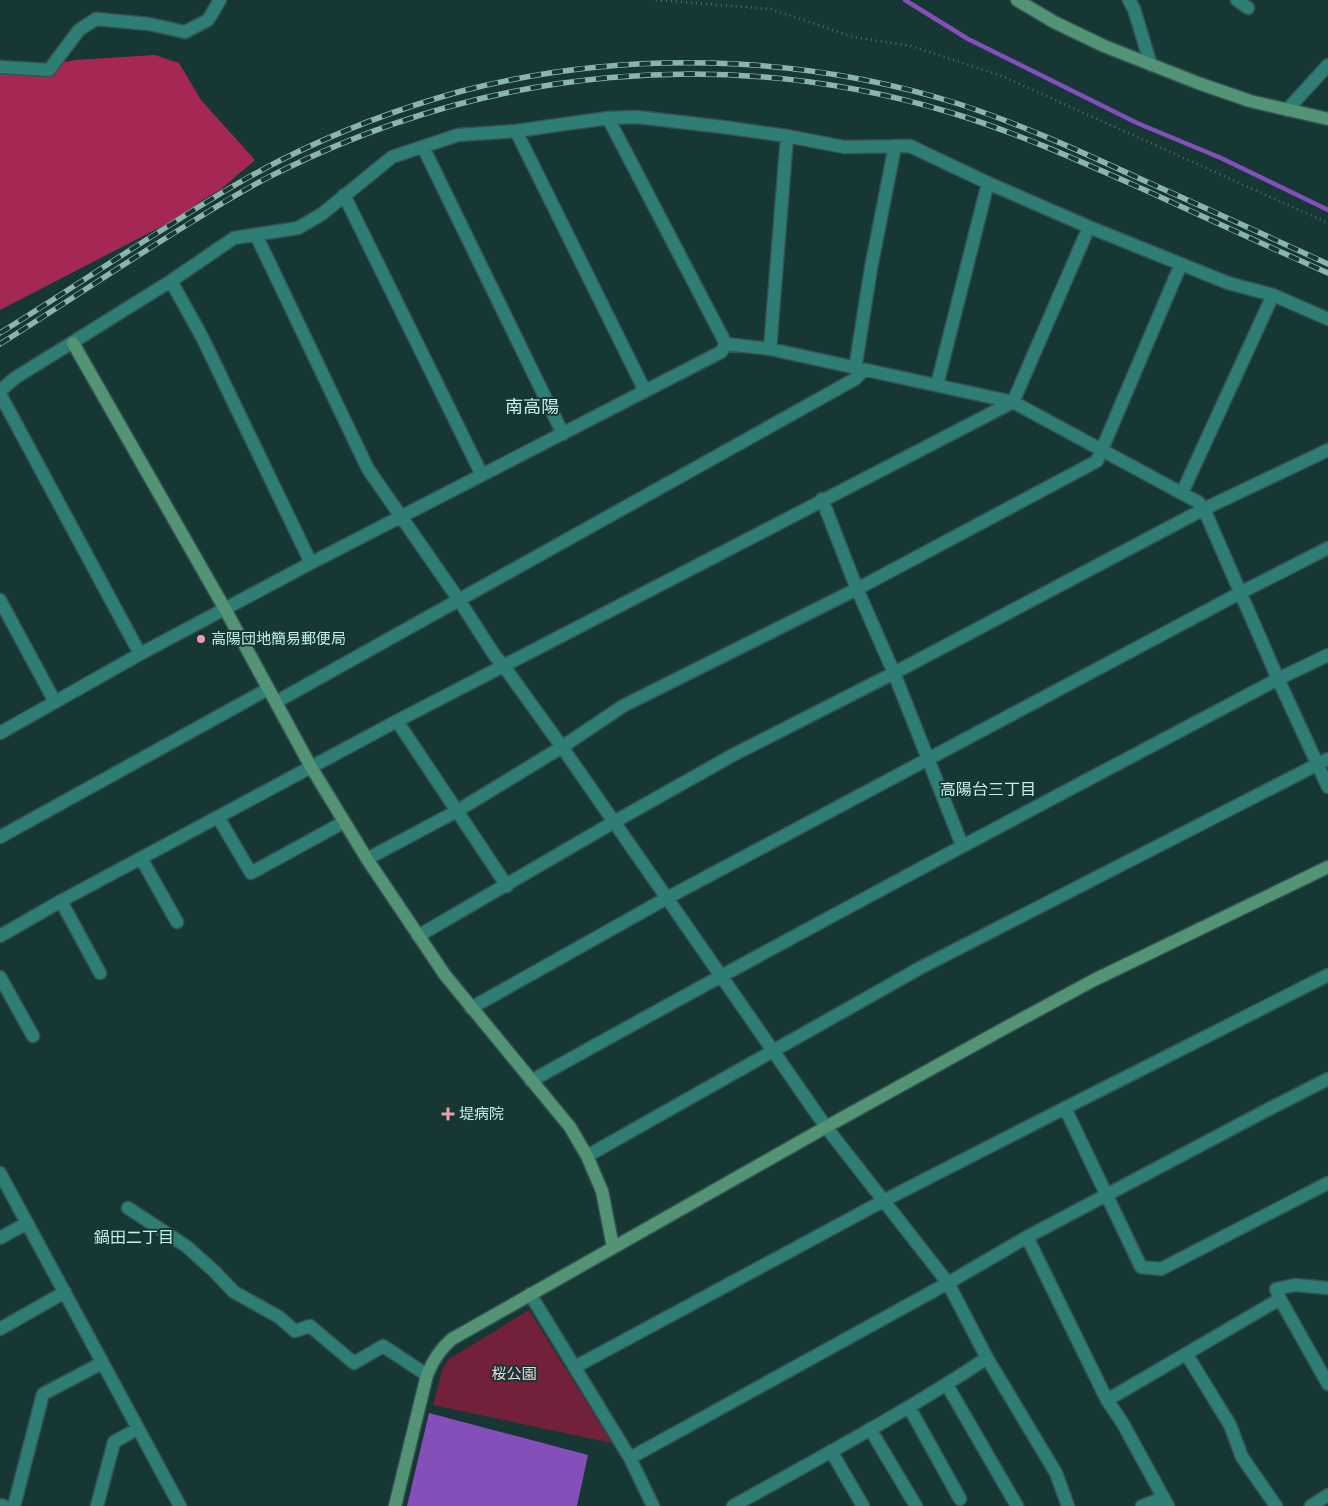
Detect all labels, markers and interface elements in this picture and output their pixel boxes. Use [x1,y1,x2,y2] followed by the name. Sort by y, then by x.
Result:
[505,395,559,420] district label: 南高陽
[211,629,346,650] place label: 高陽団地簡易郵便局
[195,633,207,645] marker: 高陽団地簡易郵便局
[940,779,1036,801] district label: 高陽台三丁目
[459,1104,504,1125] place label: 堤病院
[441,1107,455,1121] marker: 堤病院
[94,1227,174,1249] district label: 鍋田二丁目
[491,1364,537,1385] park label: 桜公園

